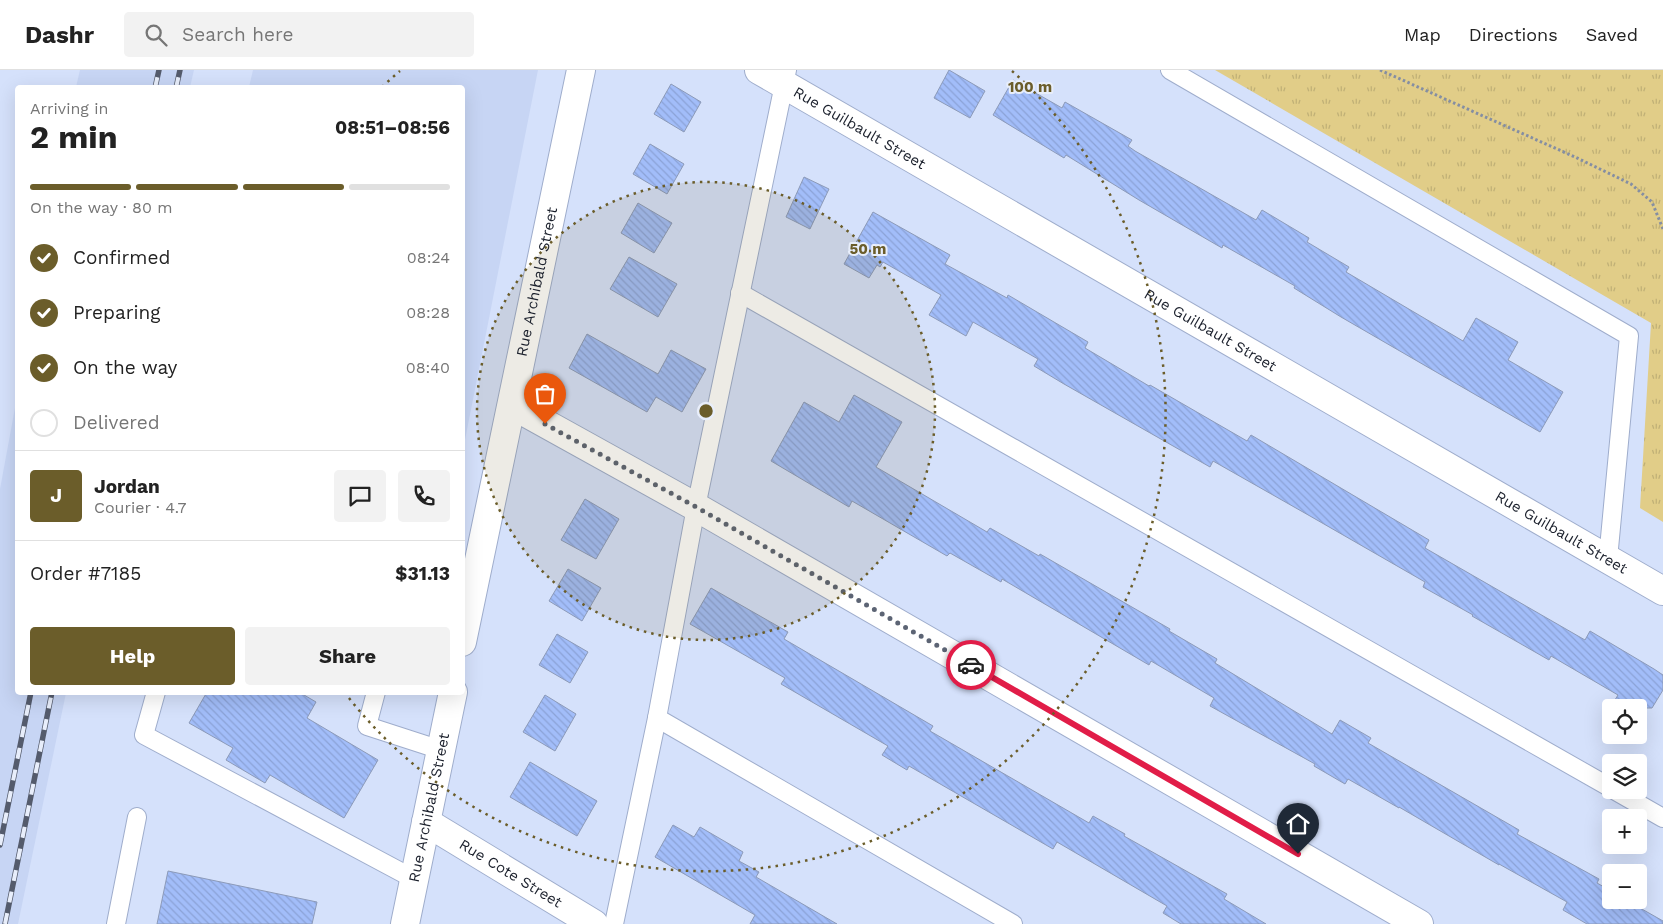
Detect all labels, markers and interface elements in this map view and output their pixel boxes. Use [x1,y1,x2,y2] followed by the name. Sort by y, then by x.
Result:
[124,12,474,57] search box
[25,21,94,49] text: Dashr
[142,21,170,49] icon: search
[182,23,293,46] text: Search here
[1404,24,1441,45] text: Map
[1469,24,1558,45] text: Directions
[1586,24,1638,45] text: Saved
[1008,78,1052,96] text: 100 m
[790,83,929,173] street label: Rue Guilbault Street
[30,99,108,118] text: Arriving in
[335,116,450,139] text: 08:51–08:56
[30,118,118,156] text: 2 min
[30,198,173,217] text: On the way · 80 m
[513,205,561,358] street label: Rue Archibald Street
[850,240,886,258] text: 50 m
[30,244,58,272] icon: check
[73,246,170,269] text: Confirmed
[407,248,450,267] text: 08:24
[1141,285,1280,376] street label: Rue Guilbault Street
[30,299,58,327] icon: check
[73,301,160,324] text: Preparing
[406,303,450,322] text: 08:28
[30,354,58,382] icon: check
[73,356,177,379] text: On the way
[406,358,450,377] text: 08:40
[524,373,566,424] pin
[531,380,559,408] icon: bag
[697,402,715,420] centre of rings
[73,411,160,434] text: Delivered
[334,470,386,522] button: chat
[398,470,450,522] button: phone
[94,475,160,498] text: Jordan
[50,484,62,507] text: J
[1492,487,1631,578] street label: Rue Guilbault Street
[94,498,187,517] text: Courier · 4.7
[30,562,141,585] text: Order #7185
[395,562,450,585] text: $31.13
[30,627,235,685] button: Help
[245,627,450,685] button: Share
[946,640,996,690] courier
[957,651,985,679] icon: car
[1602,699,1647,909] map controls
[1602,699,1647,744] button: locate
[405,731,453,884] street label: Rue Archibald Street
[1602,754,1647,799] button: layers
[1277,803,1319,854] pin
[1602,809,1647,854] button: +
[1284,810,1312,838] icon: home
[456,835,566,912] street label: Rue Cote Street
[1602,864,1647,909] button: −

